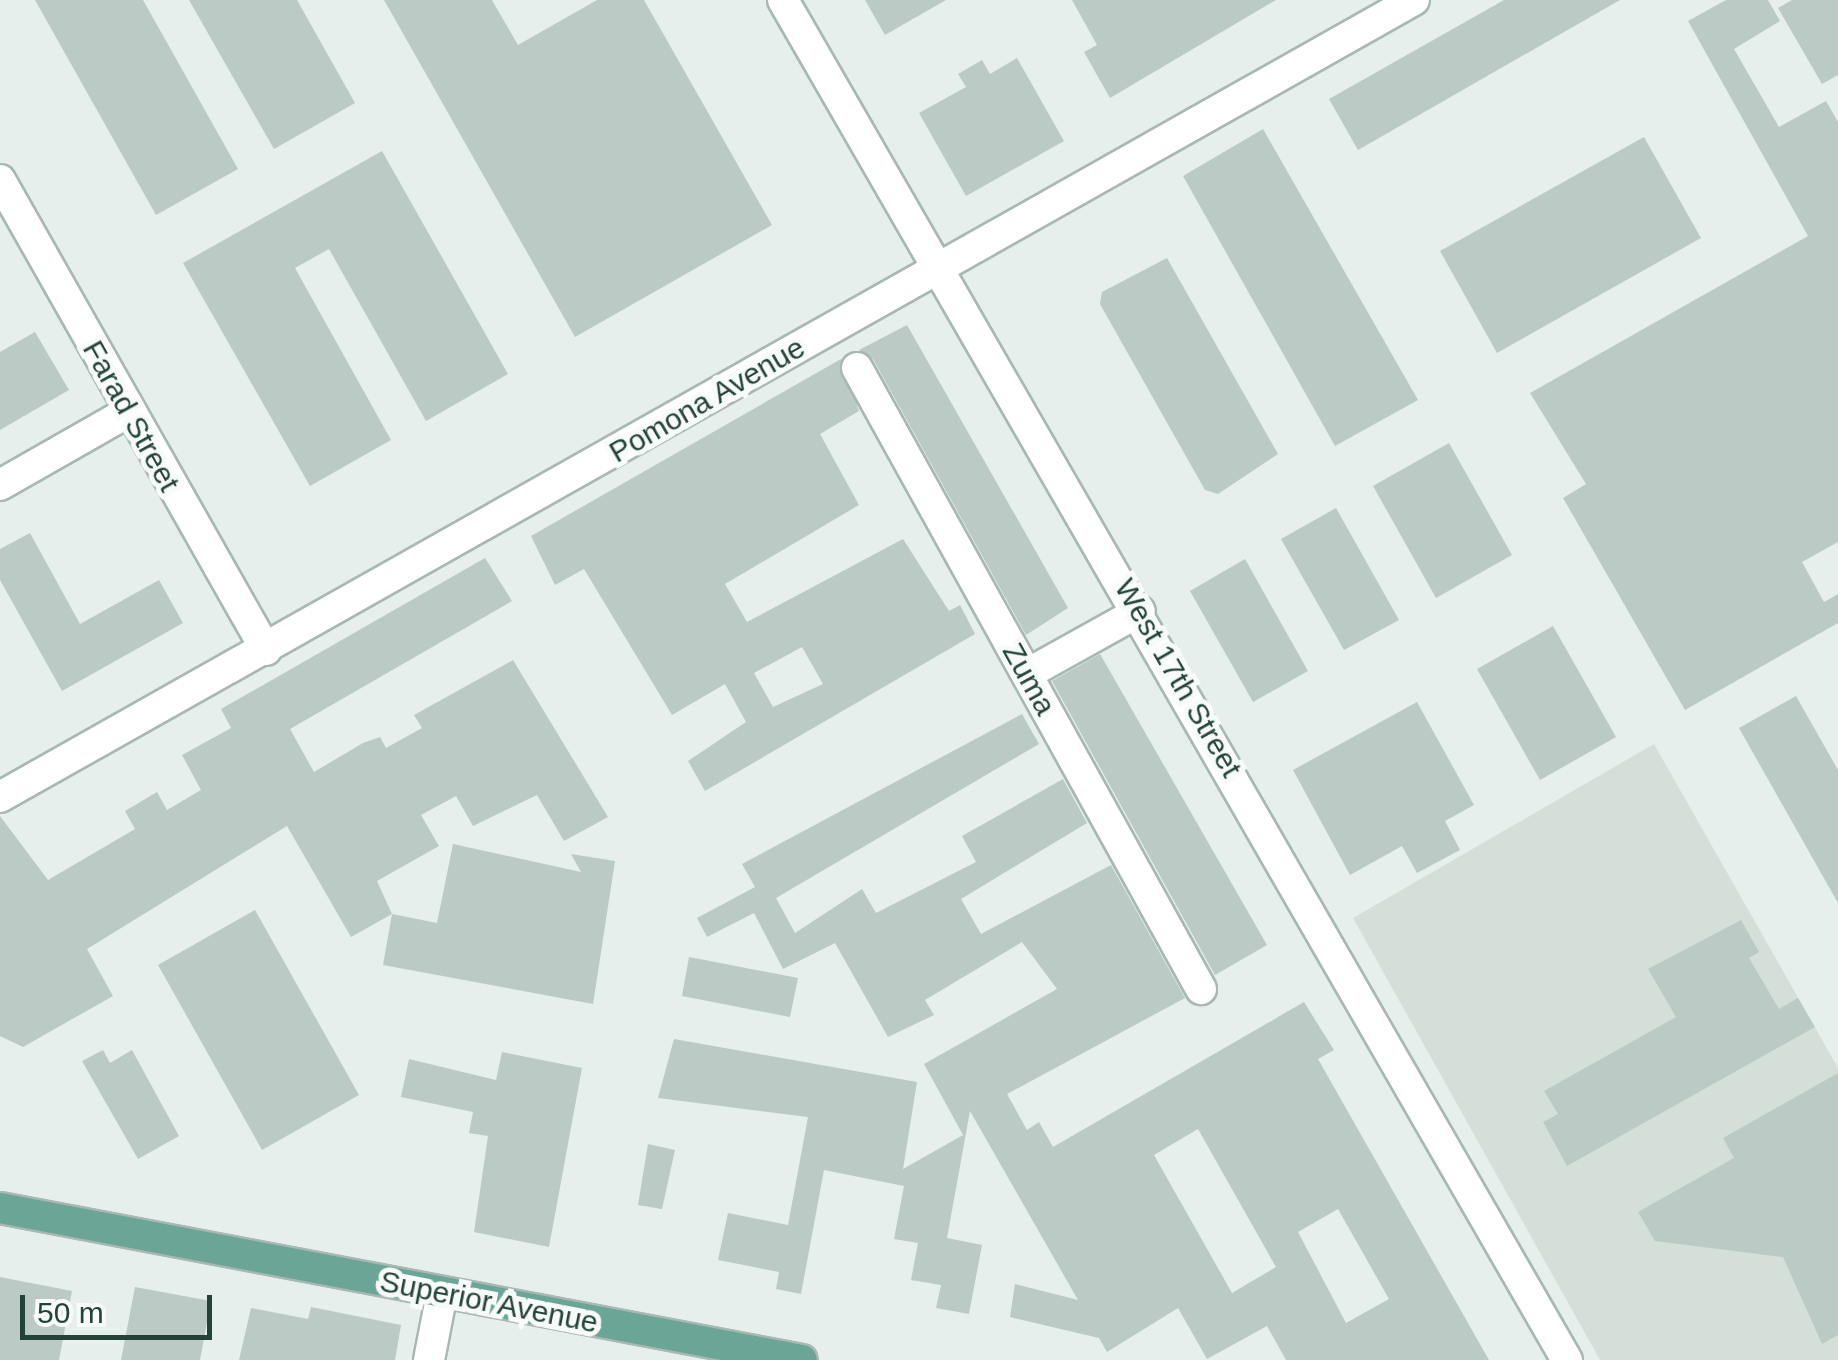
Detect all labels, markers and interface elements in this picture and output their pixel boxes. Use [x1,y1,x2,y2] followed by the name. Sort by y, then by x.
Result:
[602,329,812,471] street label: Pomona Avenue
[75,334,187,498] street label: Farad Street
[1107,572,1249,784] street label: West 17th Street
[995,637,1063,721] street label: Zuma
[376,1263,602,1341] street label: Superior Avenue
[25,1275,218,1337] scale bar
[37,1296,104,1329] text: 50 m

